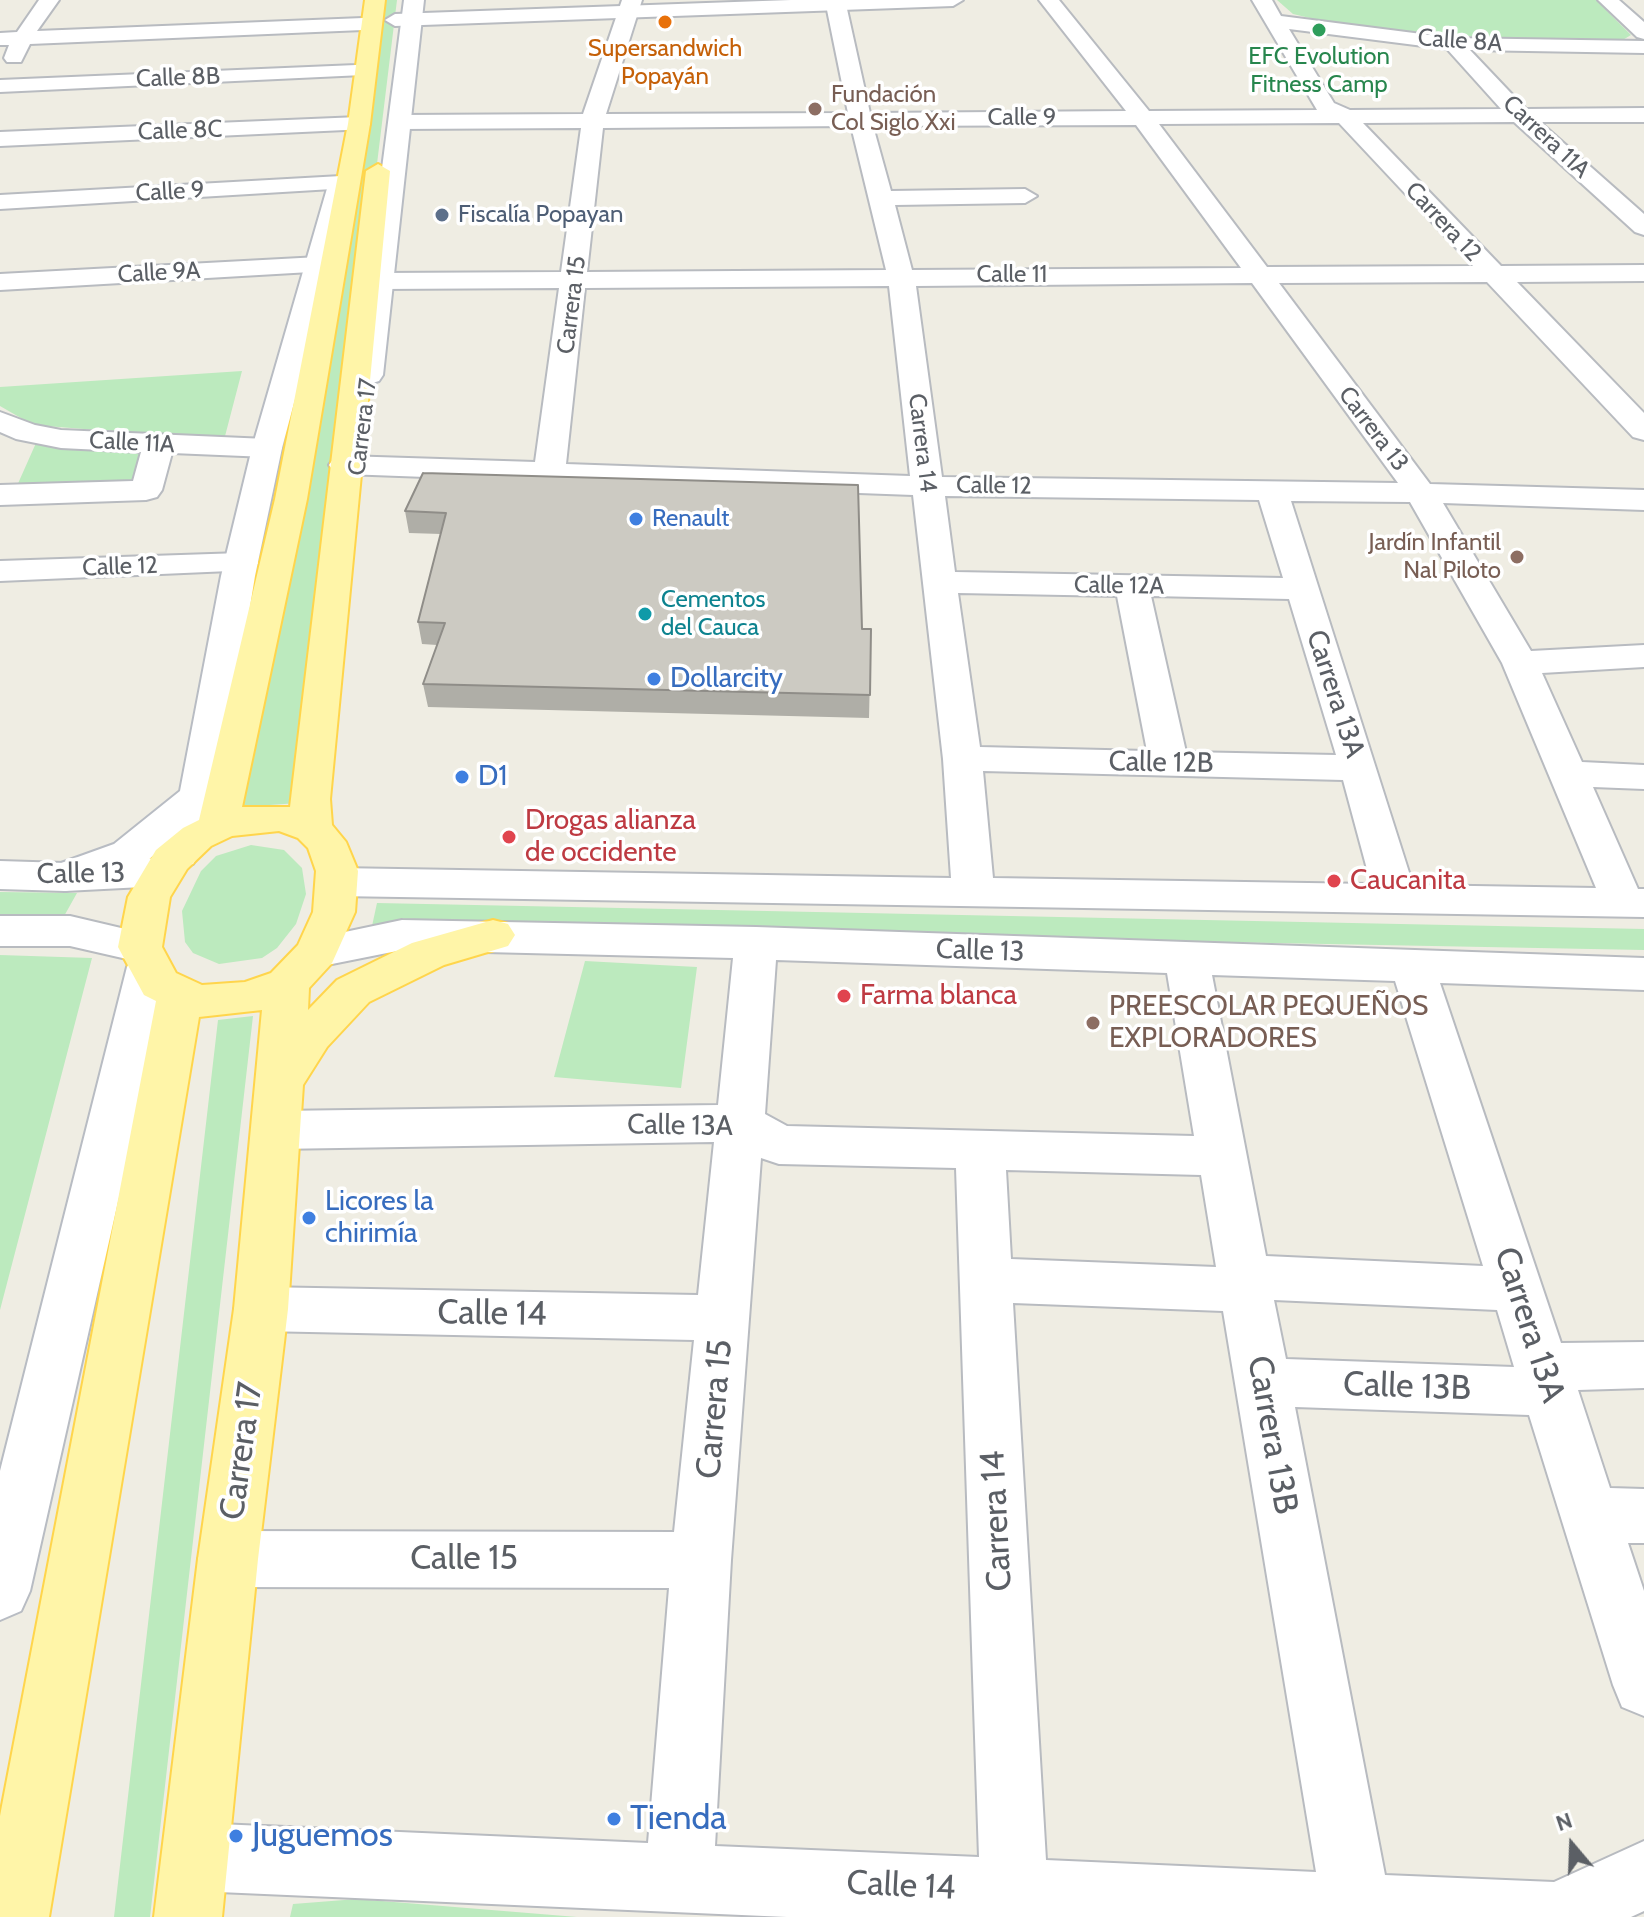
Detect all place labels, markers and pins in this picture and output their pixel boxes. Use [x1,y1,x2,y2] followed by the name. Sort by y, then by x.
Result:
[656,13,674,31] marker: Supersandwich Popayán
[1310,21,1328,39] marker: EFC Evolution Fitness Camp
[588,35,742,91] place label: Supersandwich Popayán
[1248,43,1390,99] place label: EFC Evolution Fitness Camp
[831,81,955,137] place label: Fundación Col Siglo Xxi
[806,100,824,118] marker: Fundación Col Siglo Xxi
[458,201,623,229] place label: Fiscalía Popayan
[433,206,451,224] marker: Fiscalía Popayan
[652,505,729,533] place label: Renault
[627,510,645,528] marker: Renault
[1368,529,1501,585] place label: Jardín Infantil Nal Piloto
[1508,548,1526,566] marker: Jardín Infantil Nal Piloto
[661,586,765,642] place label: Cementos del Cauca
[636,605,654,623] marker: Cementos del Cauca
[670,662,783,696] place label: Dollarcity
[645,670,663,688] marker: Dollarcity
[478,760,507,794] place label: D1
[453,768,471,786] marker: D1
[525,804,696,870] place label: Drogas alianza de occidente
[500,828,518,846] marker: Drogas alianza de occidente
[1350,864,1466,898] place label: Caucanita
[1325,872,1343,890] marker: Caucanita
[860,979,1017,1013] place label: Farma blanca
[835,987,853,1005] marker: Farma blanca
[1109,990,1428,1056] place label: PREESCOLAR PEQUEÑOS EXPLORADORES
[1084,1014,1102,1032] marker: PREESCOLAR PEQUEÑOS EXPLORADORES
[325,1185,434,1251] place label: Licores la chirimía
[300,1209,318,1227] marker: Licores la chirimía
[630,1799,727,1839] place label: Tienda
[605,1810,623,1828] marker: Tienda
[252,1816,393,1856] place label: Juguemos
[227,1827,245,1845] marker: Juguemos

